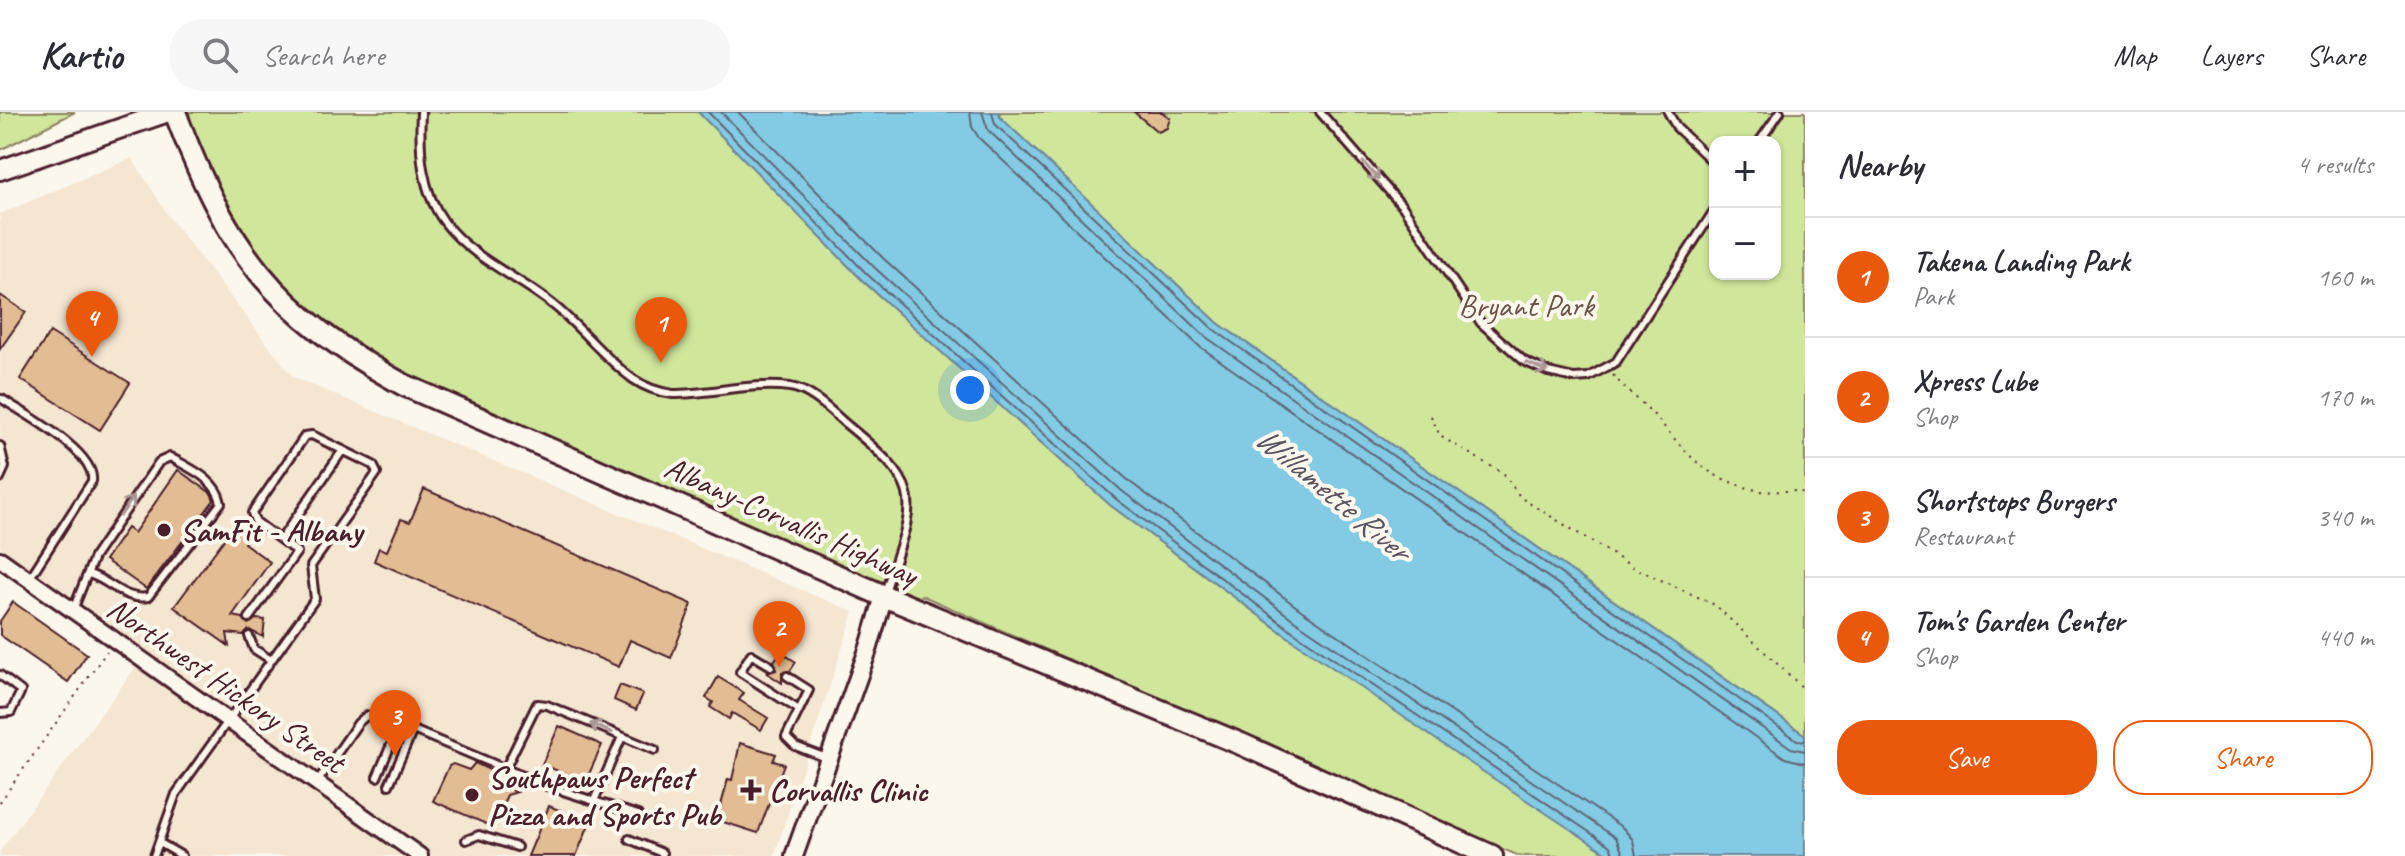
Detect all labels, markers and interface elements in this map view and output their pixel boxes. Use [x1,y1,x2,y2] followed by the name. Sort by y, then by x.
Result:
[170,19,730,91] search box
[40,32,122,79] text: Kartio
[198,33,242,77] icon: search
[262,36,384,74] text: Search here
[2114,38,2157,73] text: Map
[2201,38,2262,73] text: Layers
[2306,38,2365,73] text: Share
[1709,136,1781,280] map controls
[1709,136,1781,208] button: +
[1837,143,1923,186] text: Nearby
[2297,148,2373,181] text: 4 results
[1362,160,1380,180] one-way arrow
[1709,208,1781,280] button: −
[1913,242,2130,280] text: Takena Landing Park
[1857,261,1869,294] text: 1
[2317,261,2373,294] text: 160 m
[1913,280,1954,313] text: Park
[1458,285,1596,326] park label: Bryant Park
[66,291,118,357] pin: 4
[635,297,687,363] pin: 1
[1525,360,1549,375] one-way arrow
[1913,362,2037,400] text: Xpress Lube
[950,370,990,410] your location
[1857,381,1869,414] text: 2
[2317,381,2373,414] text: 170 m
[1913,400,1957,433] text: Shop
[1247,416,1423,574] water label: Willamette River
[658,447,927,596] street label: Albany-Corvallis Highway
[1913,482,2114,520] text: Shortstops Burgers
[118,495,135,517] one-way arrow
[1857,501,1869,534] text: 3
[2317,501,2373,534] text: 340 m
[180,510,365,551] place label: SamFit - Albany
[1913,520,2014,553] text: Restaurant
[155,521,173,539] marker: SamFit - Albany
[99,588,356,784] street label: Northwest Hickory Street
[753,601,805,667] pin: 2
[1913,602,2124,640] text: Tom's Garden Center
[1857,621,1869,654] text: 4
[2317,621,2373,654] text: 440 m
[1913,640,1957,673] text: Shop
[369,690,421,756] pin: 3
[589,719,614,734] one-way arrow
[1837,720,2097,795] button: Save
[2113,720,2373,795] button: Share
[488,757,723,835] place label: Southpaws Perfect Pizza and Sports Pub
[769,770,929,811] place label: Corvallis Clinic
[740,779,762,801] marker: Corvallis Clinic
[463,786,481,804] marker: Southpaws Perfect Pizza and Sports Pub

